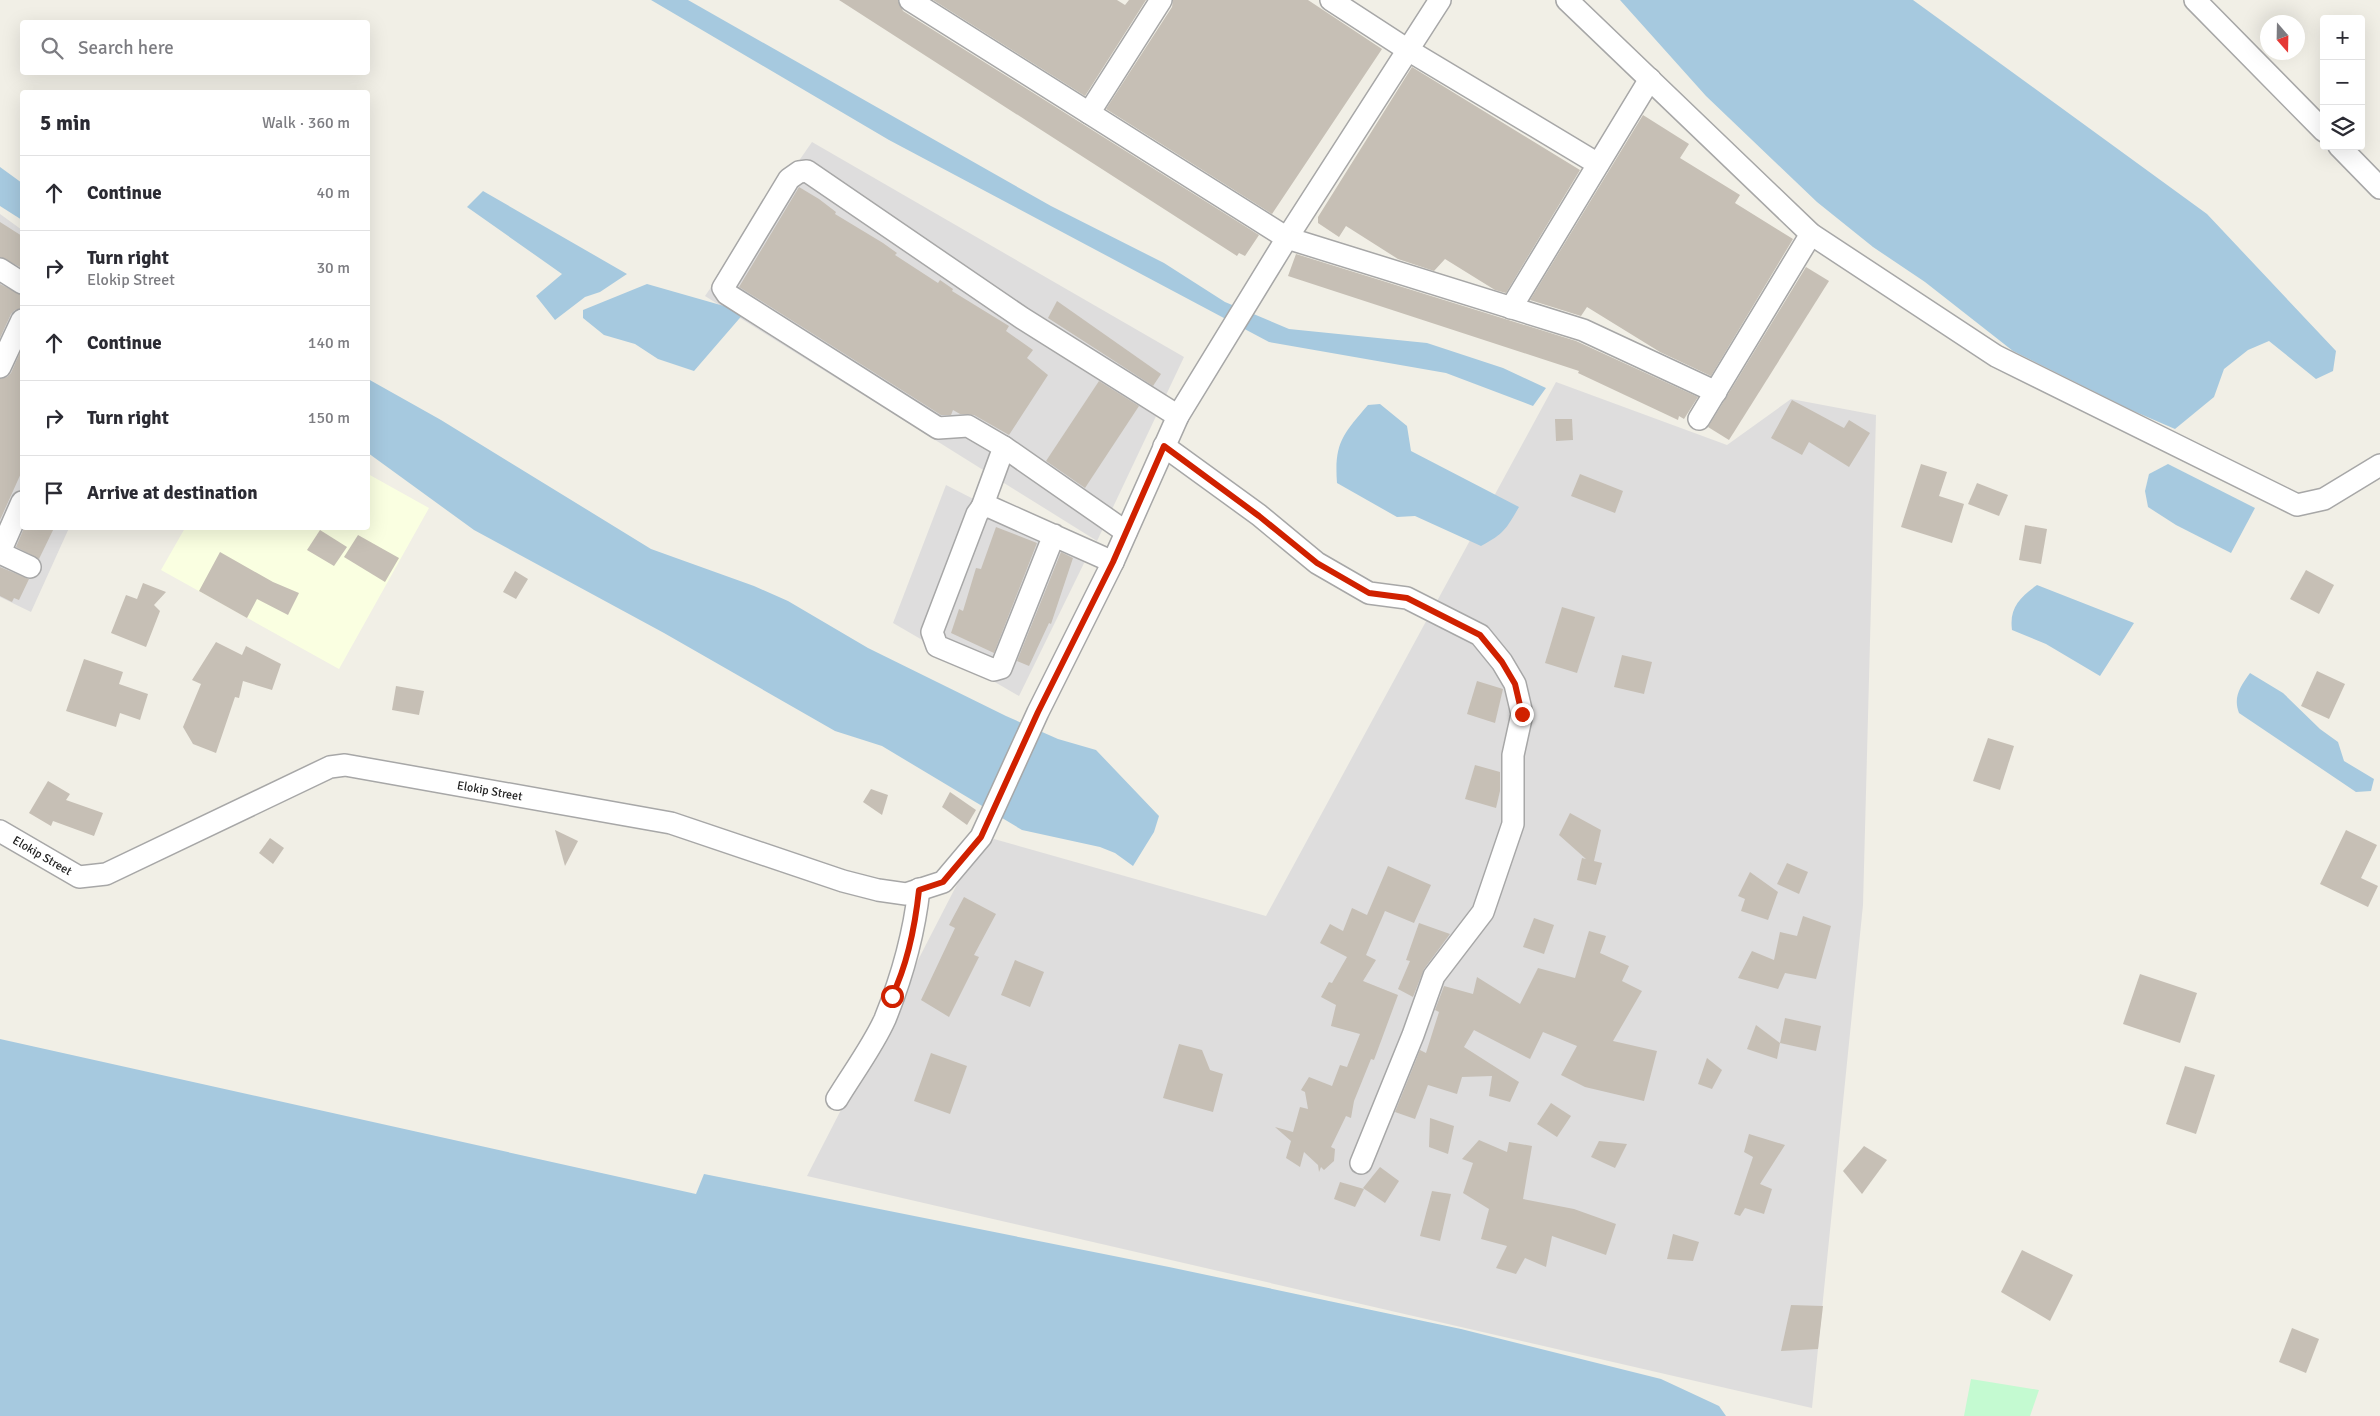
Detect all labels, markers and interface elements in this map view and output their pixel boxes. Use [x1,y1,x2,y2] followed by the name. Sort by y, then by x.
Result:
[2260,15,2305,60] north arrow
[2320,15,2365,150] map controls
[2320,15,2365,60] button: +
[20,20,370,75] search box
[38,34,66,62] icon: search
[78,36,174,60] text: Search here
[2320,60,2365,105] button: −
[2320,105,2365,150] button: layers
[40,110,91,136] text: 5 min
[262,113,350,133] text: Walk · 360 m
[40,179,68,207] icon: ahead
[87,181,162,205] text: Continue
[316,183,350,203] text: 40 m
[87,246,169,270] text: Turn right
[40,254,68,282] icon: right
[316,258,350,278] text: 30 m
[87,270,175,290] text: Elokip Street
[40,329,68,357] icon: ahead
[87,331,162,355] text: Continue
[308,333,350,353] text: 140 m
[40,404,68,432] icon: right
[87,406,169,430] text: Turn right
[308,408,350,428] text: 150 m
[40,479,68,507] icon: arrive
[87,481,258,505] text: Arrive at destination
[1511,703,1534,726] route end
[456,778,523,804] street label: Elokip Street
[10,833,74,879] street label: Elokip Street
[881,985,904,1008] route start

